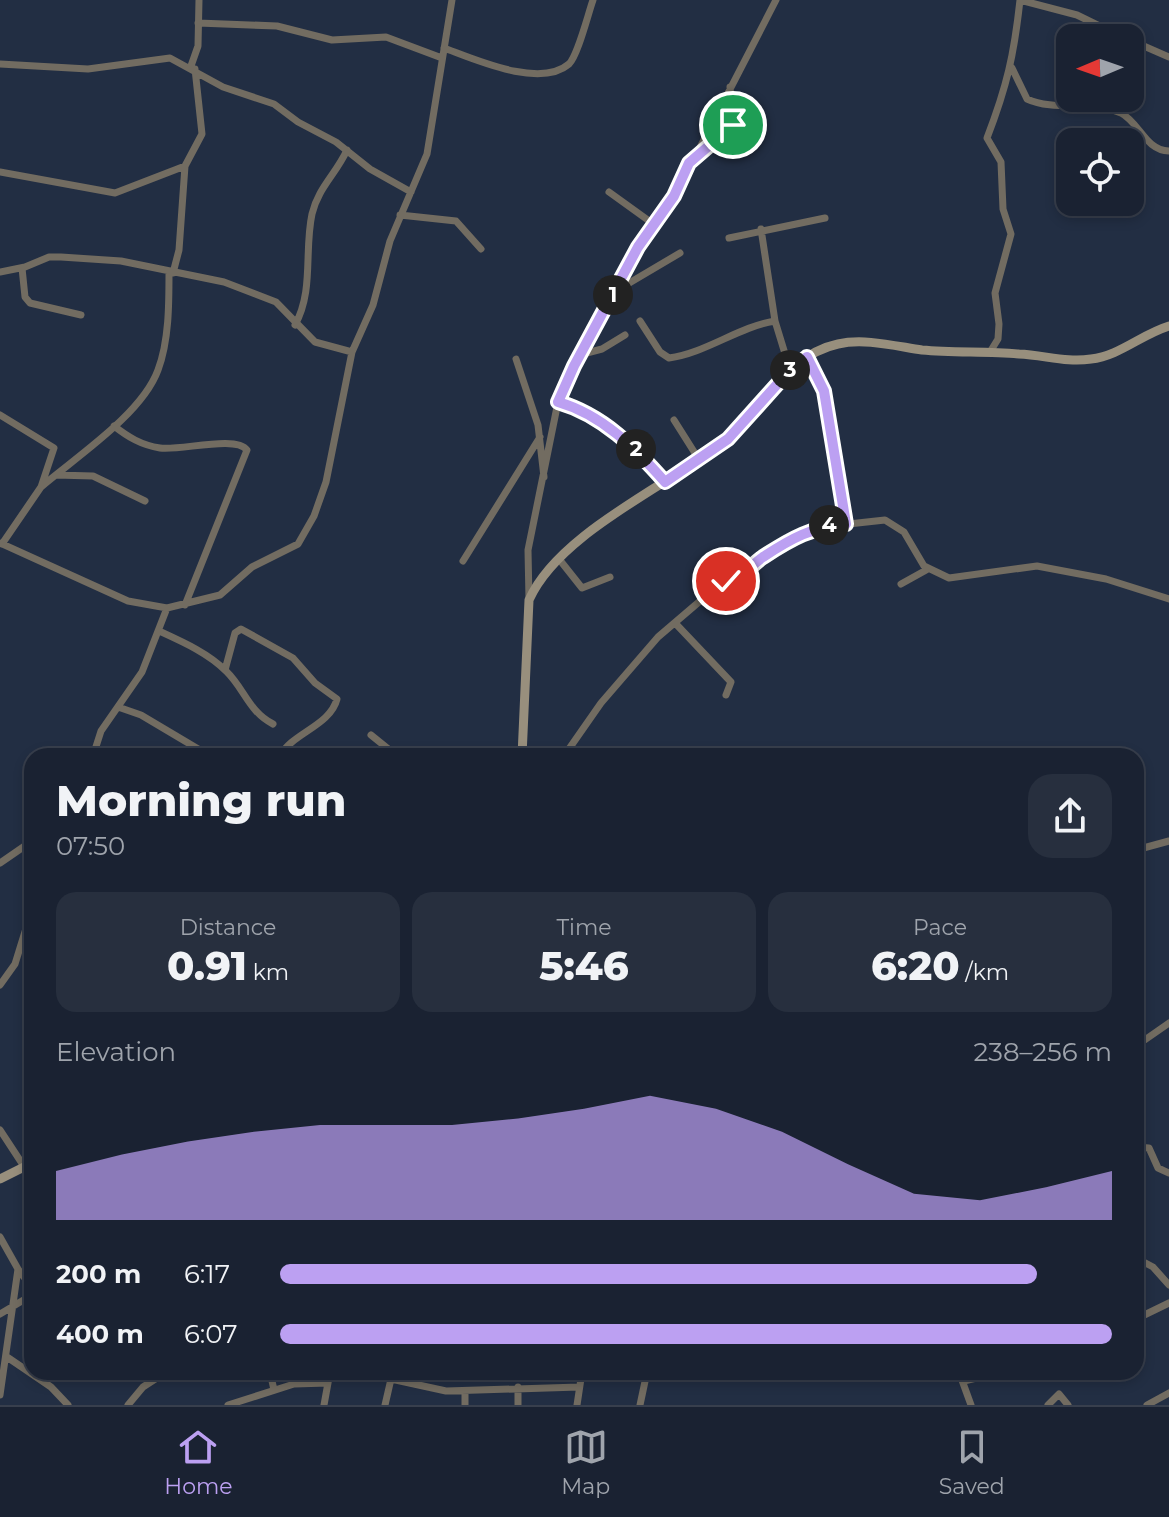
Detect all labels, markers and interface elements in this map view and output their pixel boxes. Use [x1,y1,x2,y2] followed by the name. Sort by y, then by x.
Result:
[1056,24,1144,112] north arrow
[1056,24,1144,216] map controls
[699,91,767,159] pin
[711,103,755,147] icon: arrive
[1056,128,1144,216] button: locate
[593,275,633,315] pin: 1
[609,281,617,308] text: 1
[770,350,810,390] pin: 3
[783,356,797,383] text: 3
[616,429,656,469] pin: 2
[630,435,642,462] text: 2
[809,505,849,545] pin: 4
[821,511,837,538] text: 4
[692,547,760,615] pin
[704,559,748,603] icon: check
[56,773,346,827] text: Morning run
[1028,774,1112,858] button: share
[56,830,125,862] text: 07:50
[180,914,276,941] text: Distance
[556,914,612,941] text: Time
[913,914,967,941] text: Pace
[167,941,247,990] text: 0.91
[539,941,629,990] text: 5:46
[871,941,960,990] text: 6:20
[247,959,289,986] text: km
[960,959,1009,986] text: /km
[56,1036,176,1068] text: Elevation
[974,1036,1112,1068] text: 238–256 m
[56,1258,141,1290] text: 200 m
[184,1258,230,1290] text: 6:17
[56,1318,144,1350] text: 400 m
[184,1318,238,1350] text: 6:07
[164,1425,233,1500] tab: Home
[561,1425,610,1500] tab: Map
[939,1425,1005,1500] tab: Saved

